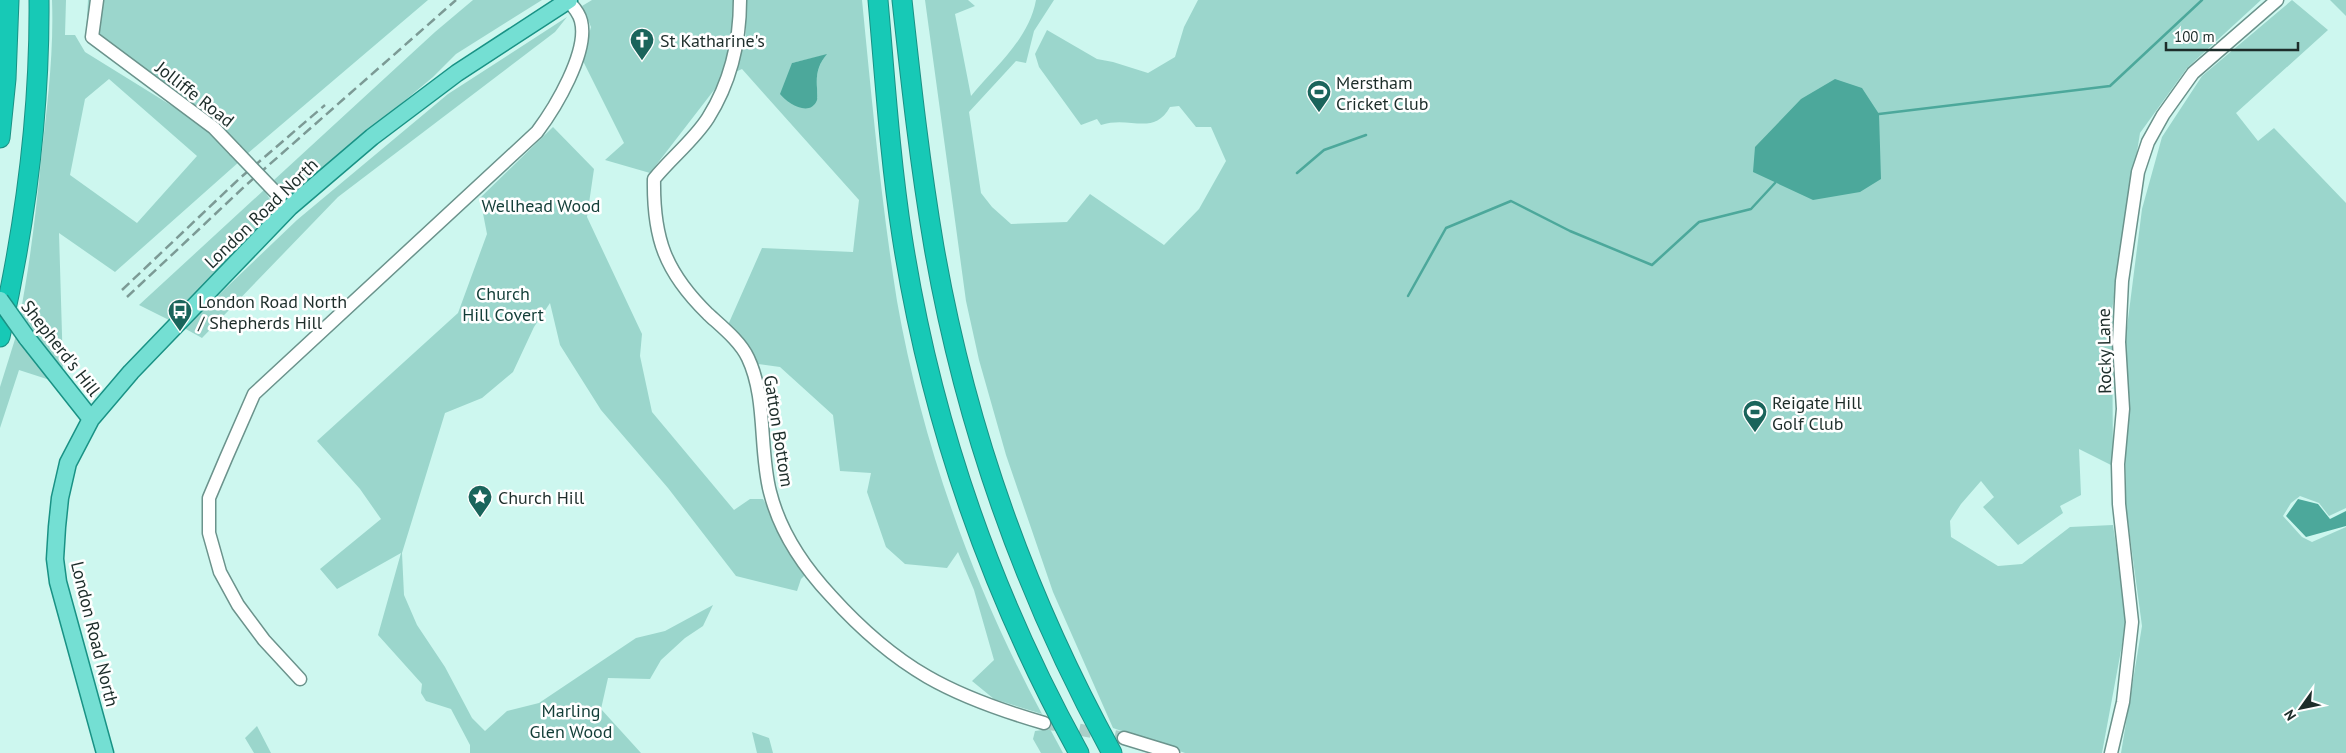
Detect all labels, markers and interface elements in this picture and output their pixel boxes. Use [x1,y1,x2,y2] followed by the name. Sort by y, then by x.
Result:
[2166,20,2298,52] scale bar
[629,27,655,61] church icon: St Katharine's
[2174,27,2215,46] text: 100 m
[660,29,765,52] place label: St Katharine's
[150,56,239,132] street label: Jolliffe Road
[1336,71,1428,115] place label: Merstham Cricket Club
[1306,79,1332,113] sports icon: Merstham Cricket Club
[199,153,323,273] street label: London Road North
[482,194,601,217] park label: Wellhead Wood
[462,282,544,326] park label: Church Hill Covert
[197,290,347,334] place label: London Road North / Shepherds Hill
[16,295,106,401] street label: Shepherd's Hill
[167,298,193,332] bus stop icon: London Road North / Shepherds Hill
[2092,308,2116,394] street label: Rocky Lane
[759,374,799,488] street label: Gatton Bottom
[1772,391,1862,435] place label: Reigate Hill Golf Club
[1742,399,1768,433] sports icon: Reigate Hill Golf Club
[467,484,493,518] place icon: Church Hill
[498,486,585,509] place label: Church Hill
[66,559,124,709] street label: London Road North
[2276,683,2326,733] north arrow
[530,699,612,743] park label: Marling Glen Wood
[2280,706,2300,724] text: N

